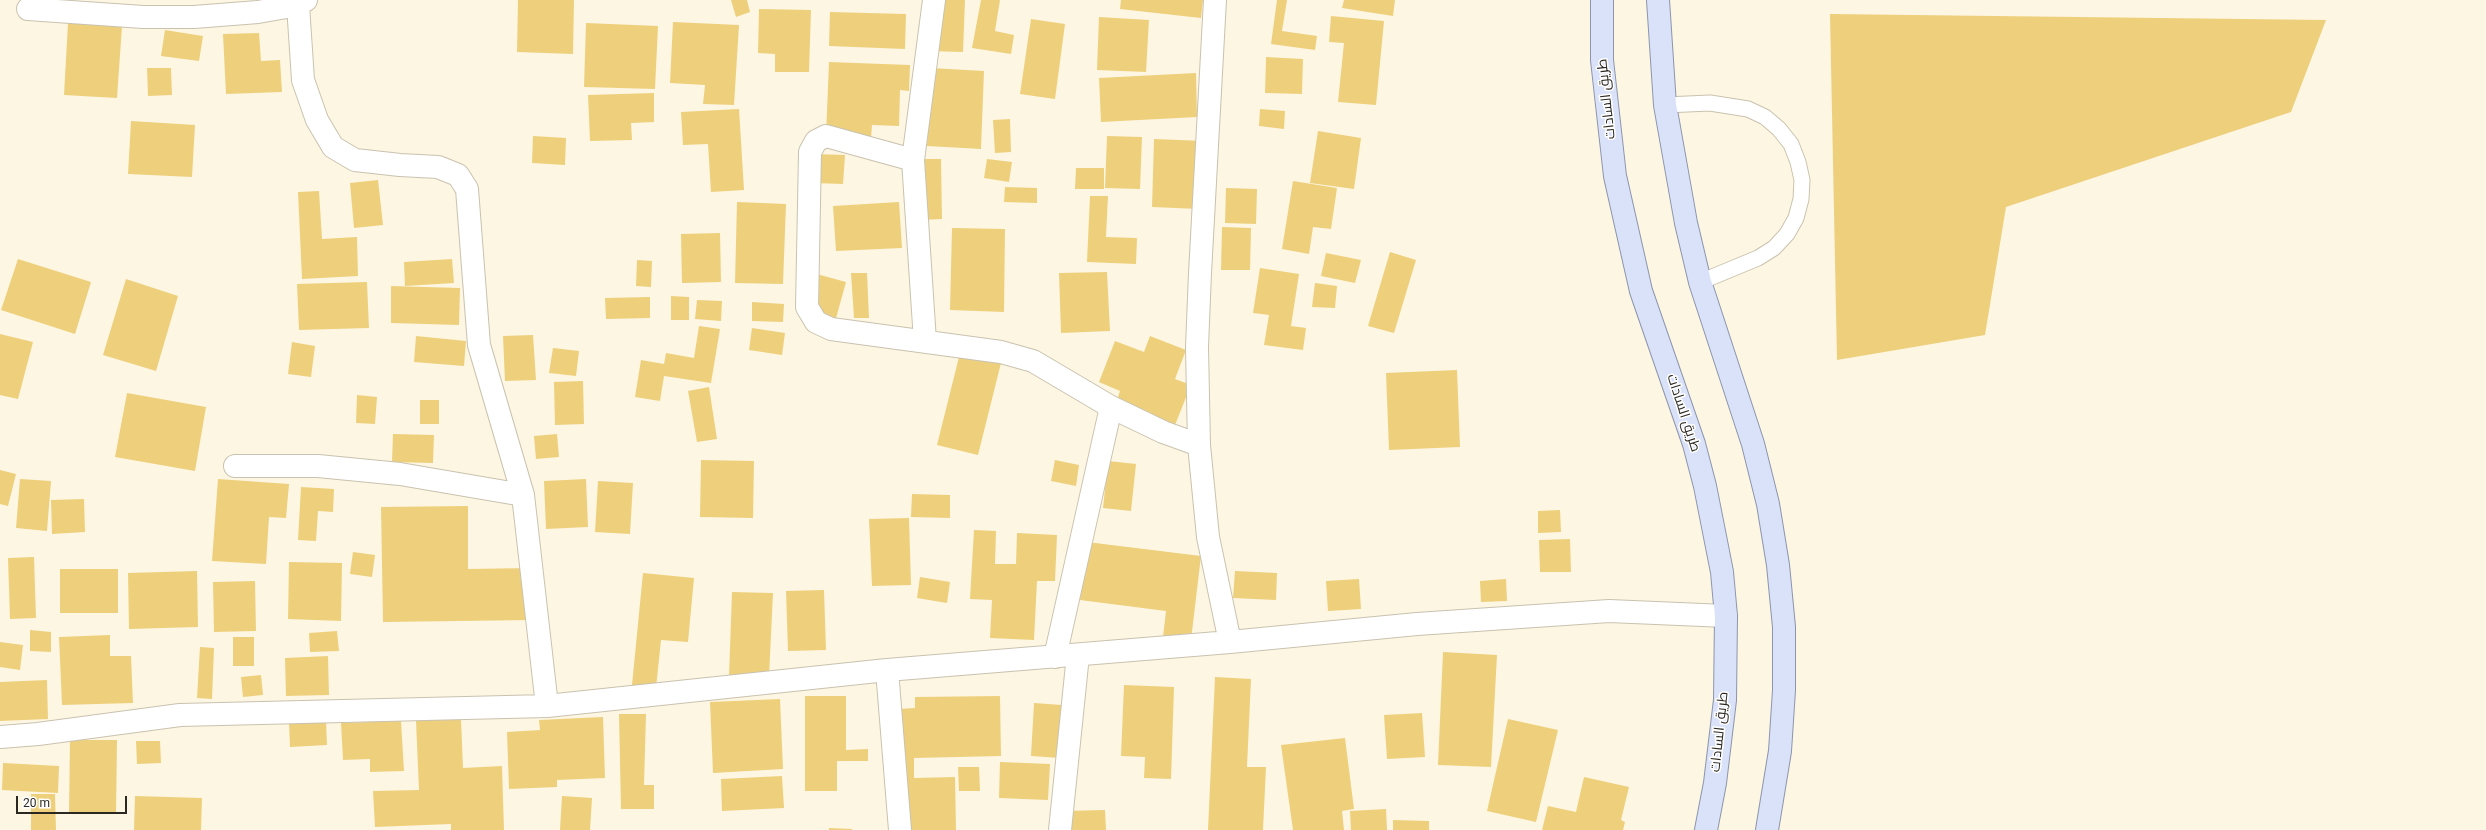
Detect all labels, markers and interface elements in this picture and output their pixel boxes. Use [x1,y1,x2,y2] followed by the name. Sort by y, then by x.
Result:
[1594,58,1620,140] street label: طريق السادات
[1663,372,1703,454] street label: طريق السادات
[1707,691,1733,773] street label: طريق السادات
[18,788,129,814] scale bar
[23,796,50,810] text: 20 m

